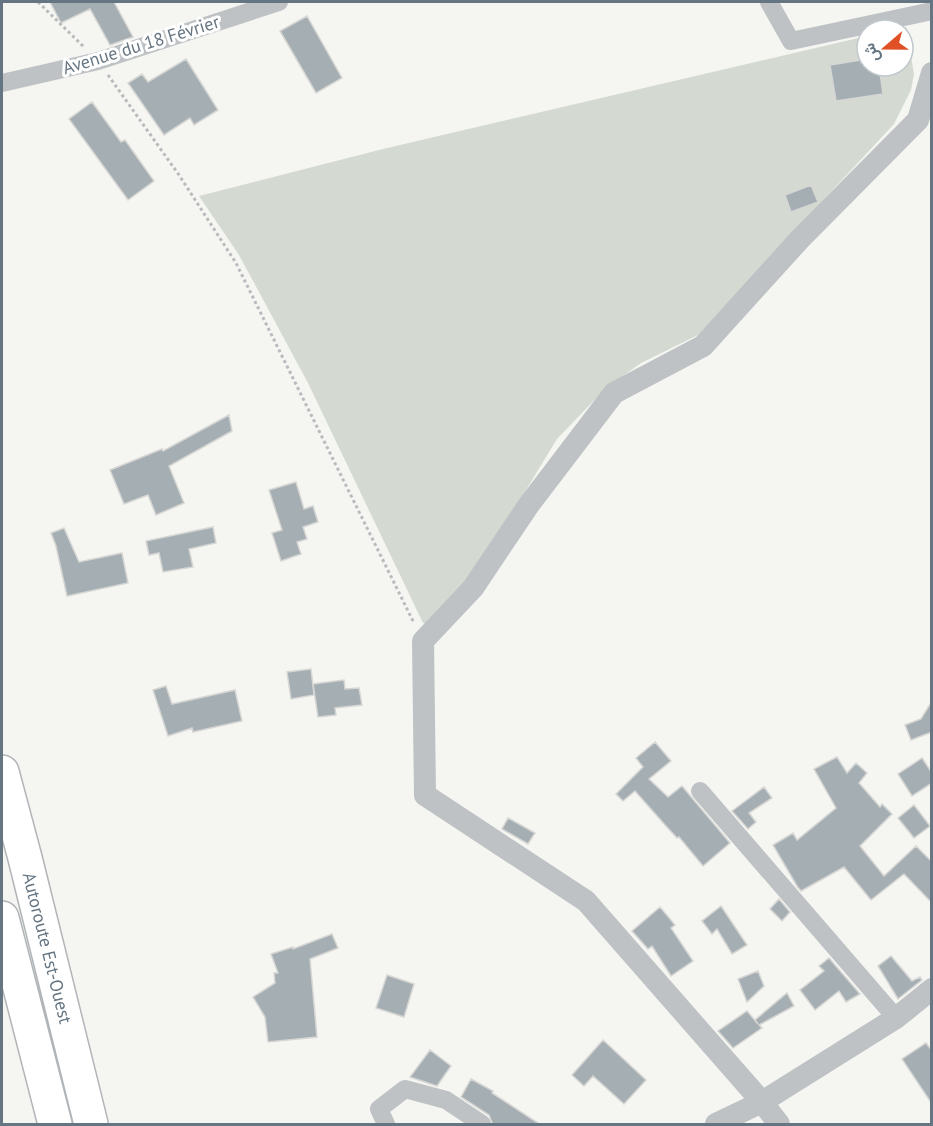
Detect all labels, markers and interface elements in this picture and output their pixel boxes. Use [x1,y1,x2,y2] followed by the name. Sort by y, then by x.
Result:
[60,10,222,79] street label: Avenue du 18 Février
[855,18,915,78] north arrow
[858,41,884,66] text: ش
[18,870,77,1026] street label: Autoroute Est-Ouest

